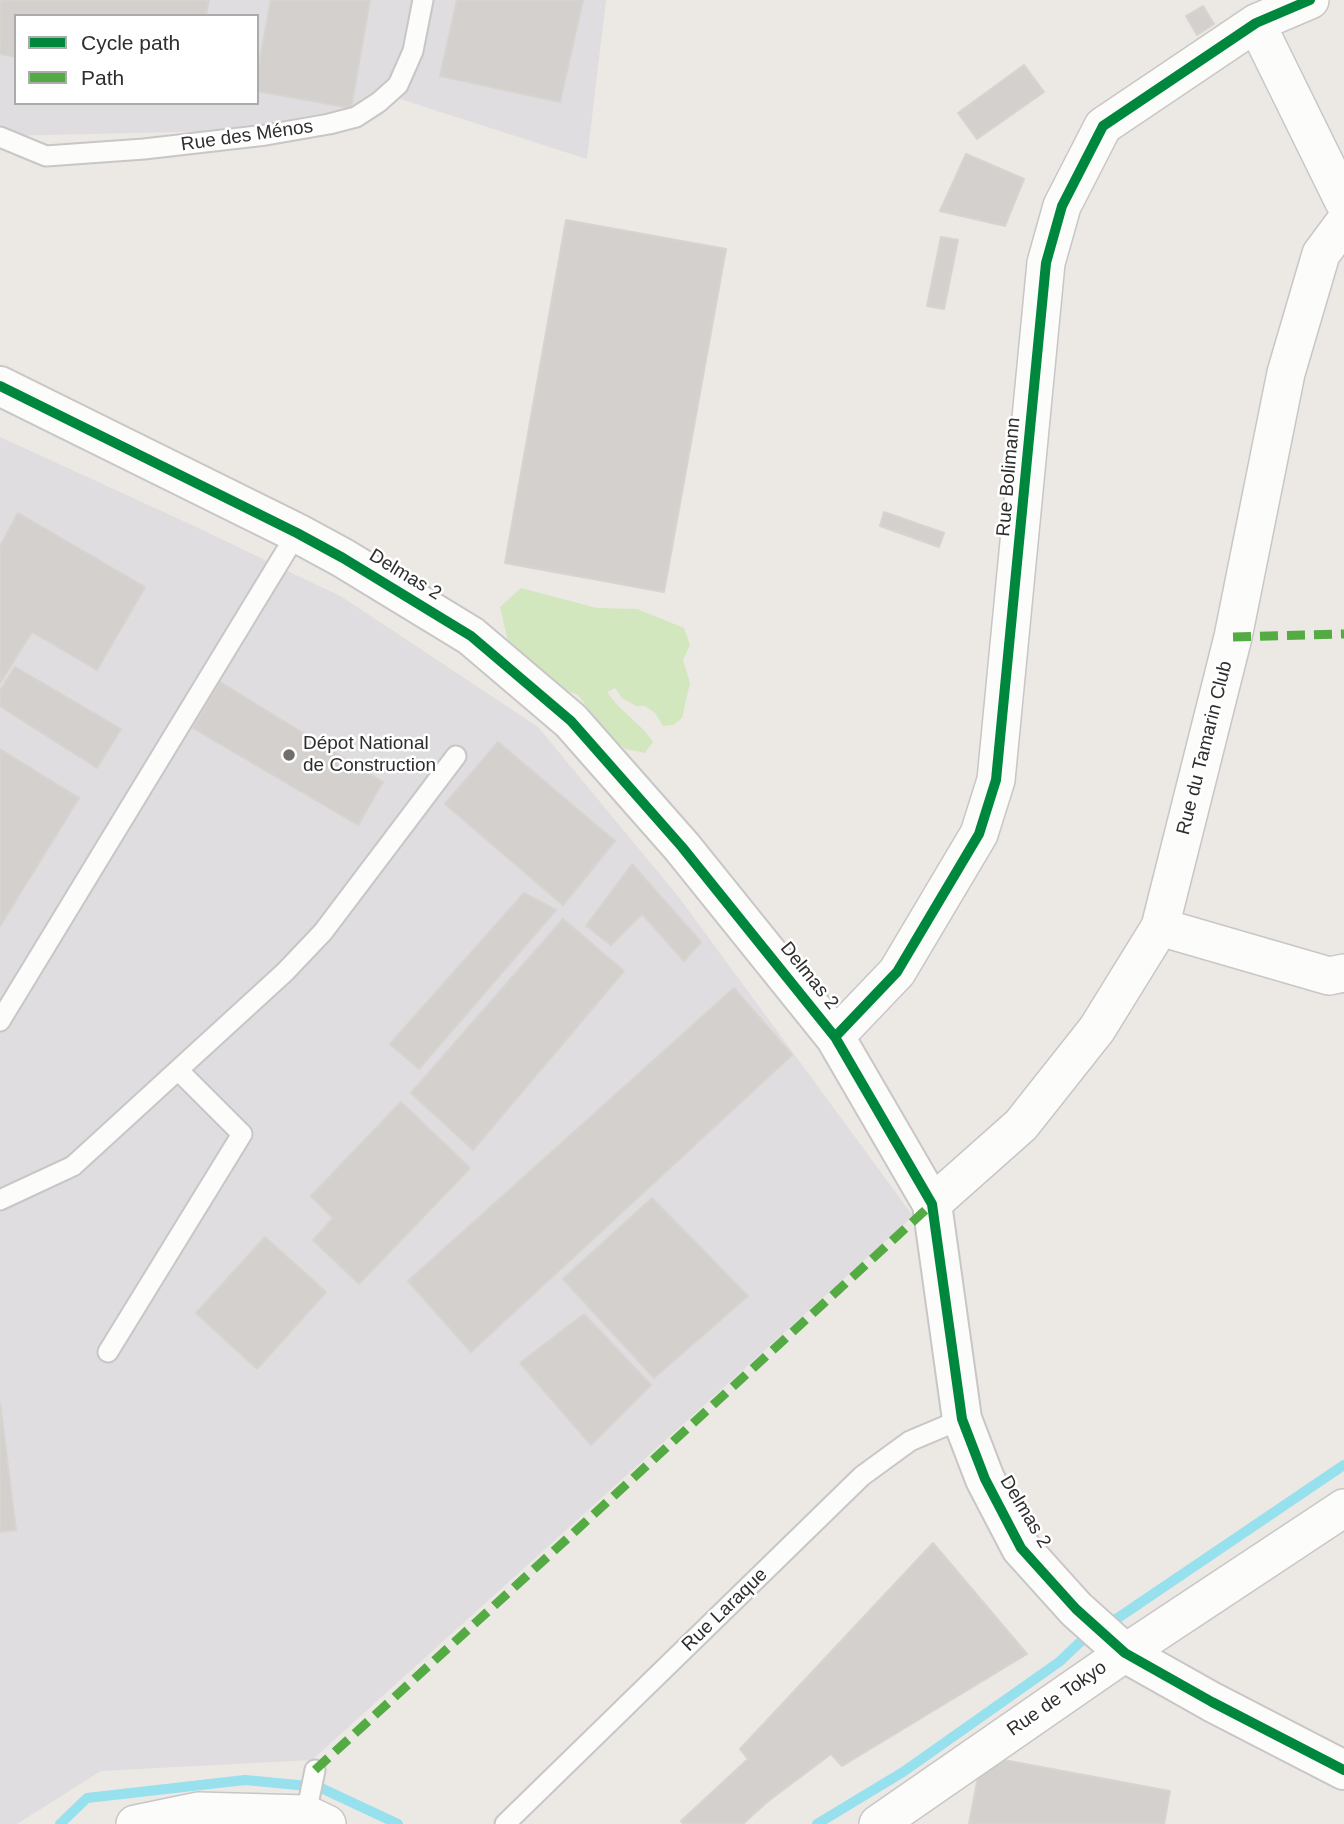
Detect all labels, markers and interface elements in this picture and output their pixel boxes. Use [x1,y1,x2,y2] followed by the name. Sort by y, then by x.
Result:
[14,14,259,105] legend
[81,31,180,54] text: Cycle path
[81,66,124,89] text: Path
[180,115,314,157] street label: Rue des Ménos
[992,417,1026,537] street label: Rue Bolimann
[365,545,445,605] street label: Delmas 2
[1172,659,1238,837] street label: Rue du Tamarin Club
[303,733,436,777] place label: Dépot National de Construction
[281,747,297,763] marker: Dépot National de Construction
[775,938,843,1014] street label: Delmas 2
[995,1472,1055,1552] street label: Delmas 2
[678,1564,772,1656] street label: Rue Laraque
[1003,1656,1111,1742] street label: Rue de Tokyo

